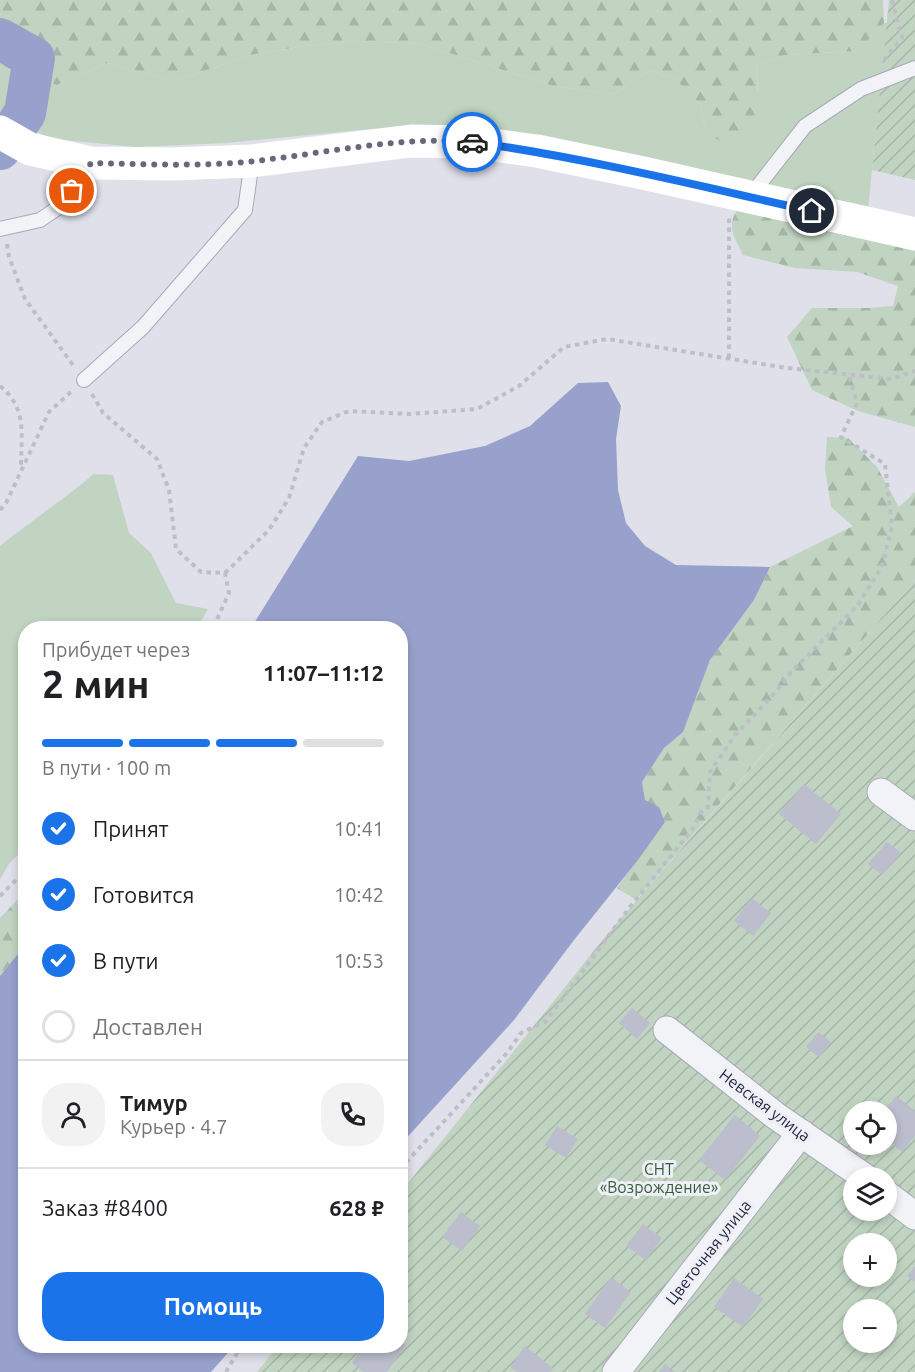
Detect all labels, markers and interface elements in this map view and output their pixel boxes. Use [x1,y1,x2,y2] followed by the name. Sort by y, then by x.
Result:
[442,112,502,172] courier
[456,126,489,159] icon: car
[46,165,97,216] pin
[55,174,88,207] icon: bag
[786,185,837,236] pin
[795,194,828,227] icon: home
[42,638,190,661] text: Прибудет через
[263,660,384,685] text: 11:07–11:12
[42,662,150,705] text: 2 мин
[42,756,171,779] text: В пути · 100 m
[42,812,75,845] icon: check
[93,816,169,841] text: Принят
[334,817,384,840] text: 10:41
[42,878,75,911] icon: check
[93,882,194,907] text: Готовится
[334,883,384,906] text: 10:42
[42,944,75,977] icon: check
[93,948,159,973] text: В пути
[334,949,384,972] text: 10:53
[93,1014,203,1039] text: Доставлен
[716,1065,814,1145] street label: Невская улица
[42,1083,105,1146] button: person
[321,1083,384,1146] button: phone
[120,1090,188,1115] text: Тимур
[843,1101,897,1353] map controls
[843,1101,897,1155] button: locate
[120,1115,227,1138] text: Курьер · 4.7
[600,1160,718,1196] park label: СНТ «Возрождение»
[843,1167,897,1221] button: layers
[42,1195,168,1220] text: Заказ #8400
[329,1195,384,1220] text: 628 ₽
[662,1196,754,1308] street label: Цветочная улица
[843,1233,897,1287] button: +
[42,1272,384,1341] button: Помощь
[843,1299,897,1353] button: −

